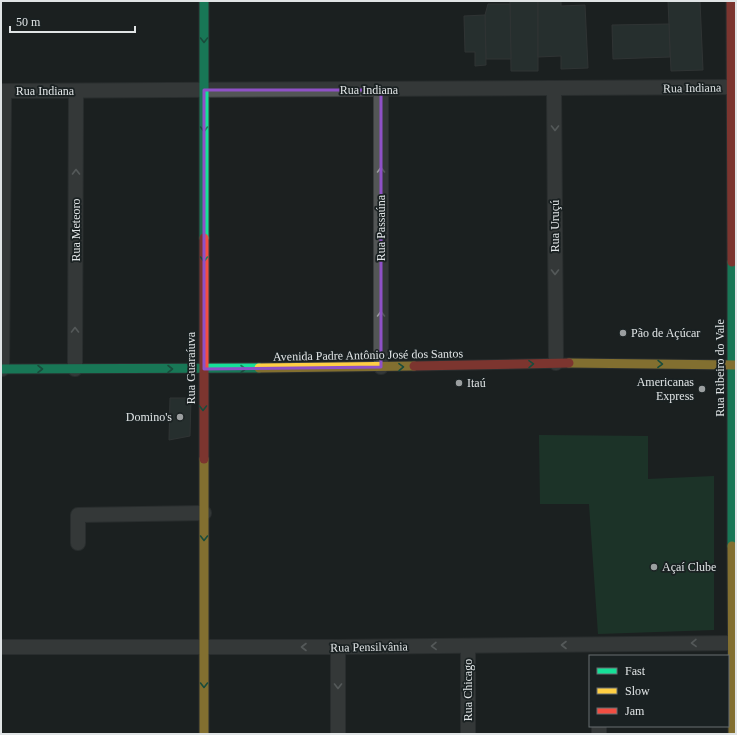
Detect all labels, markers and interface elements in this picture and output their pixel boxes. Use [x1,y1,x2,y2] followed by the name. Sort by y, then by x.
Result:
[10,8,135,34] scale bar
[16,15,41,29] text: 50 m
[200,37,208,43] one-way arrow
[663,80,722,96] street label: Rua Indiana
[340,83,399,97] street label: Rua Indiana
[16,84,75,98] street label: Rua Indiana
[550,125,559,131] one-way arrow
[200,126,208,132] one-way arrow
[377,167,385,173] one-way arrow
[72,169,80,175] one-way arrow
[374,194,388,261] street label: Rua Passaúna
[69,199,83,261] street label: Rua Meteoro
[548,200,562,252] street label: Rua Uruçú
[200,256,208,262] one-way arrow
[551,269,559,275] one-way arrow
[377,311,385,317] one-way arrow
[713,319,727,417] street label: Rua Ribeiro do Vale
[631,326,700,340] place label: Pão de Açúcar
[71,327,79,333] one-way arrow
[618,328,628,338] marker: Pão de Açúcar
[184,331,198,404] street label: Rua Guaraíuva
[273,346,463,364] street label: Avenida Padre Antônio José dos Santos
[528,360,534,368] one-way arrow
[657,360,663,368] one-way arrow
[398,363,404,371] one-way arrow
[240,364,246,373] one-way arrow
[37,365,43,373] one-way arrow
[167,365,173,373] one-way arrow
[637,375,694,403] place label: Americanas Express
[467,376,486,390] place label: Itaú
[454,378,464,388] marker: Itaú
[697,384,707,394] marker: Americanas Express
[199,405,207,411] one-way arrow
[126,410,172,424] place label: Domino's
[175,412,185,422] marker: Domino's
[200,535,208,541] one-way arrow
[662,560,716,574] place label: Açaí Clube
[649,562,659,572] marker: Açaí Clube
[330,639,409,655] street label: Rua Pensilvânia
[691,639,697,647] one-way arrow
[561,641,567,649] one-way arrow
[431,642,437,650] one-way arrow
[301,643,307,651] one-way arrow
[589,655,729,727] legend
[461,659,475,721] street label: Rua Chicago
[625,664,646,678] text: Fast
[200,682,208,688] one-way arrow
[334,683,342,689] one-way arrow
[625,684,650,698] text: Slow
[625,704,645,718] text: Jam

